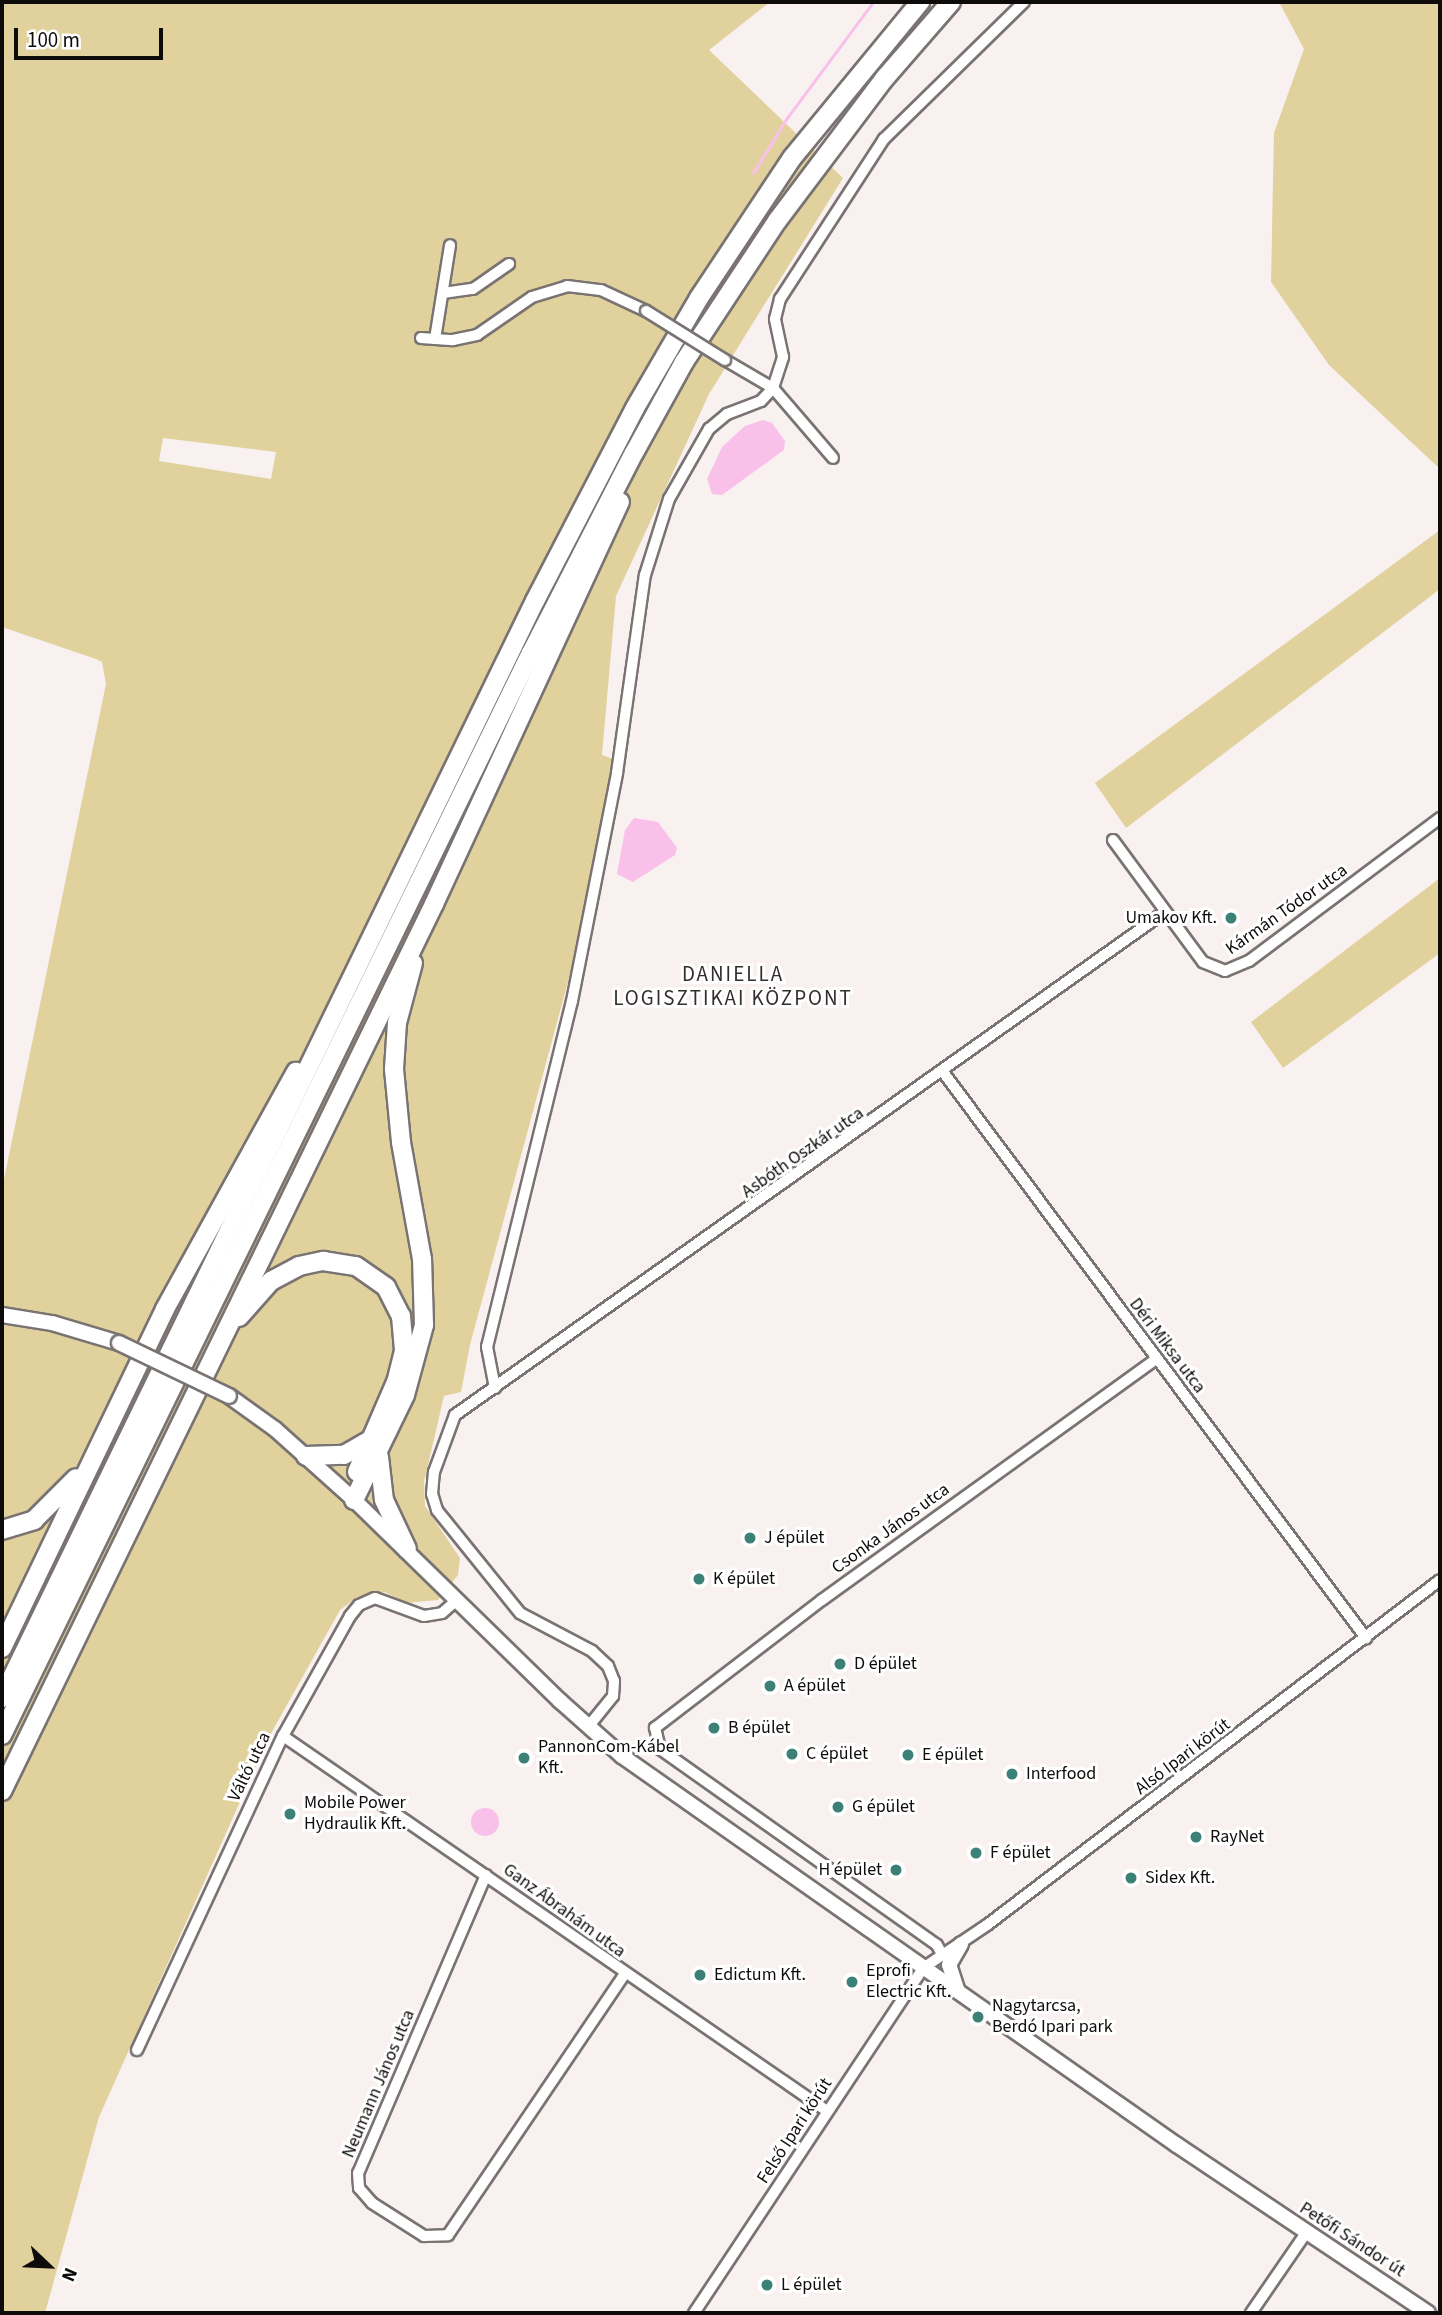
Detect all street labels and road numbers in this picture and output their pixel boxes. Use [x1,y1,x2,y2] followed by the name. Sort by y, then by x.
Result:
[1222,860,1352,960] street label: Kármán Tódor utca
[738,1103,868,1203] street label: Asbóth Oszkár utca
[1124,1294,1210,1398] street label: Déri Miksa utca
[828,1479,954,1579] street label: Csonka János utca
[1131,1714,1235,1800] street label: Alsó Ipari körút
[224,1729,276,1805] street label: Váltó utca
[499,1859,629,1963] street label: Ganz Ábrahám utca
[338,2007,420,2161] street label: Neumann János utca
[753,2074,837,2188] street label: Felső Ipari körút
[1295,2198,1409,2282] street label: Petőfi Sándor út

